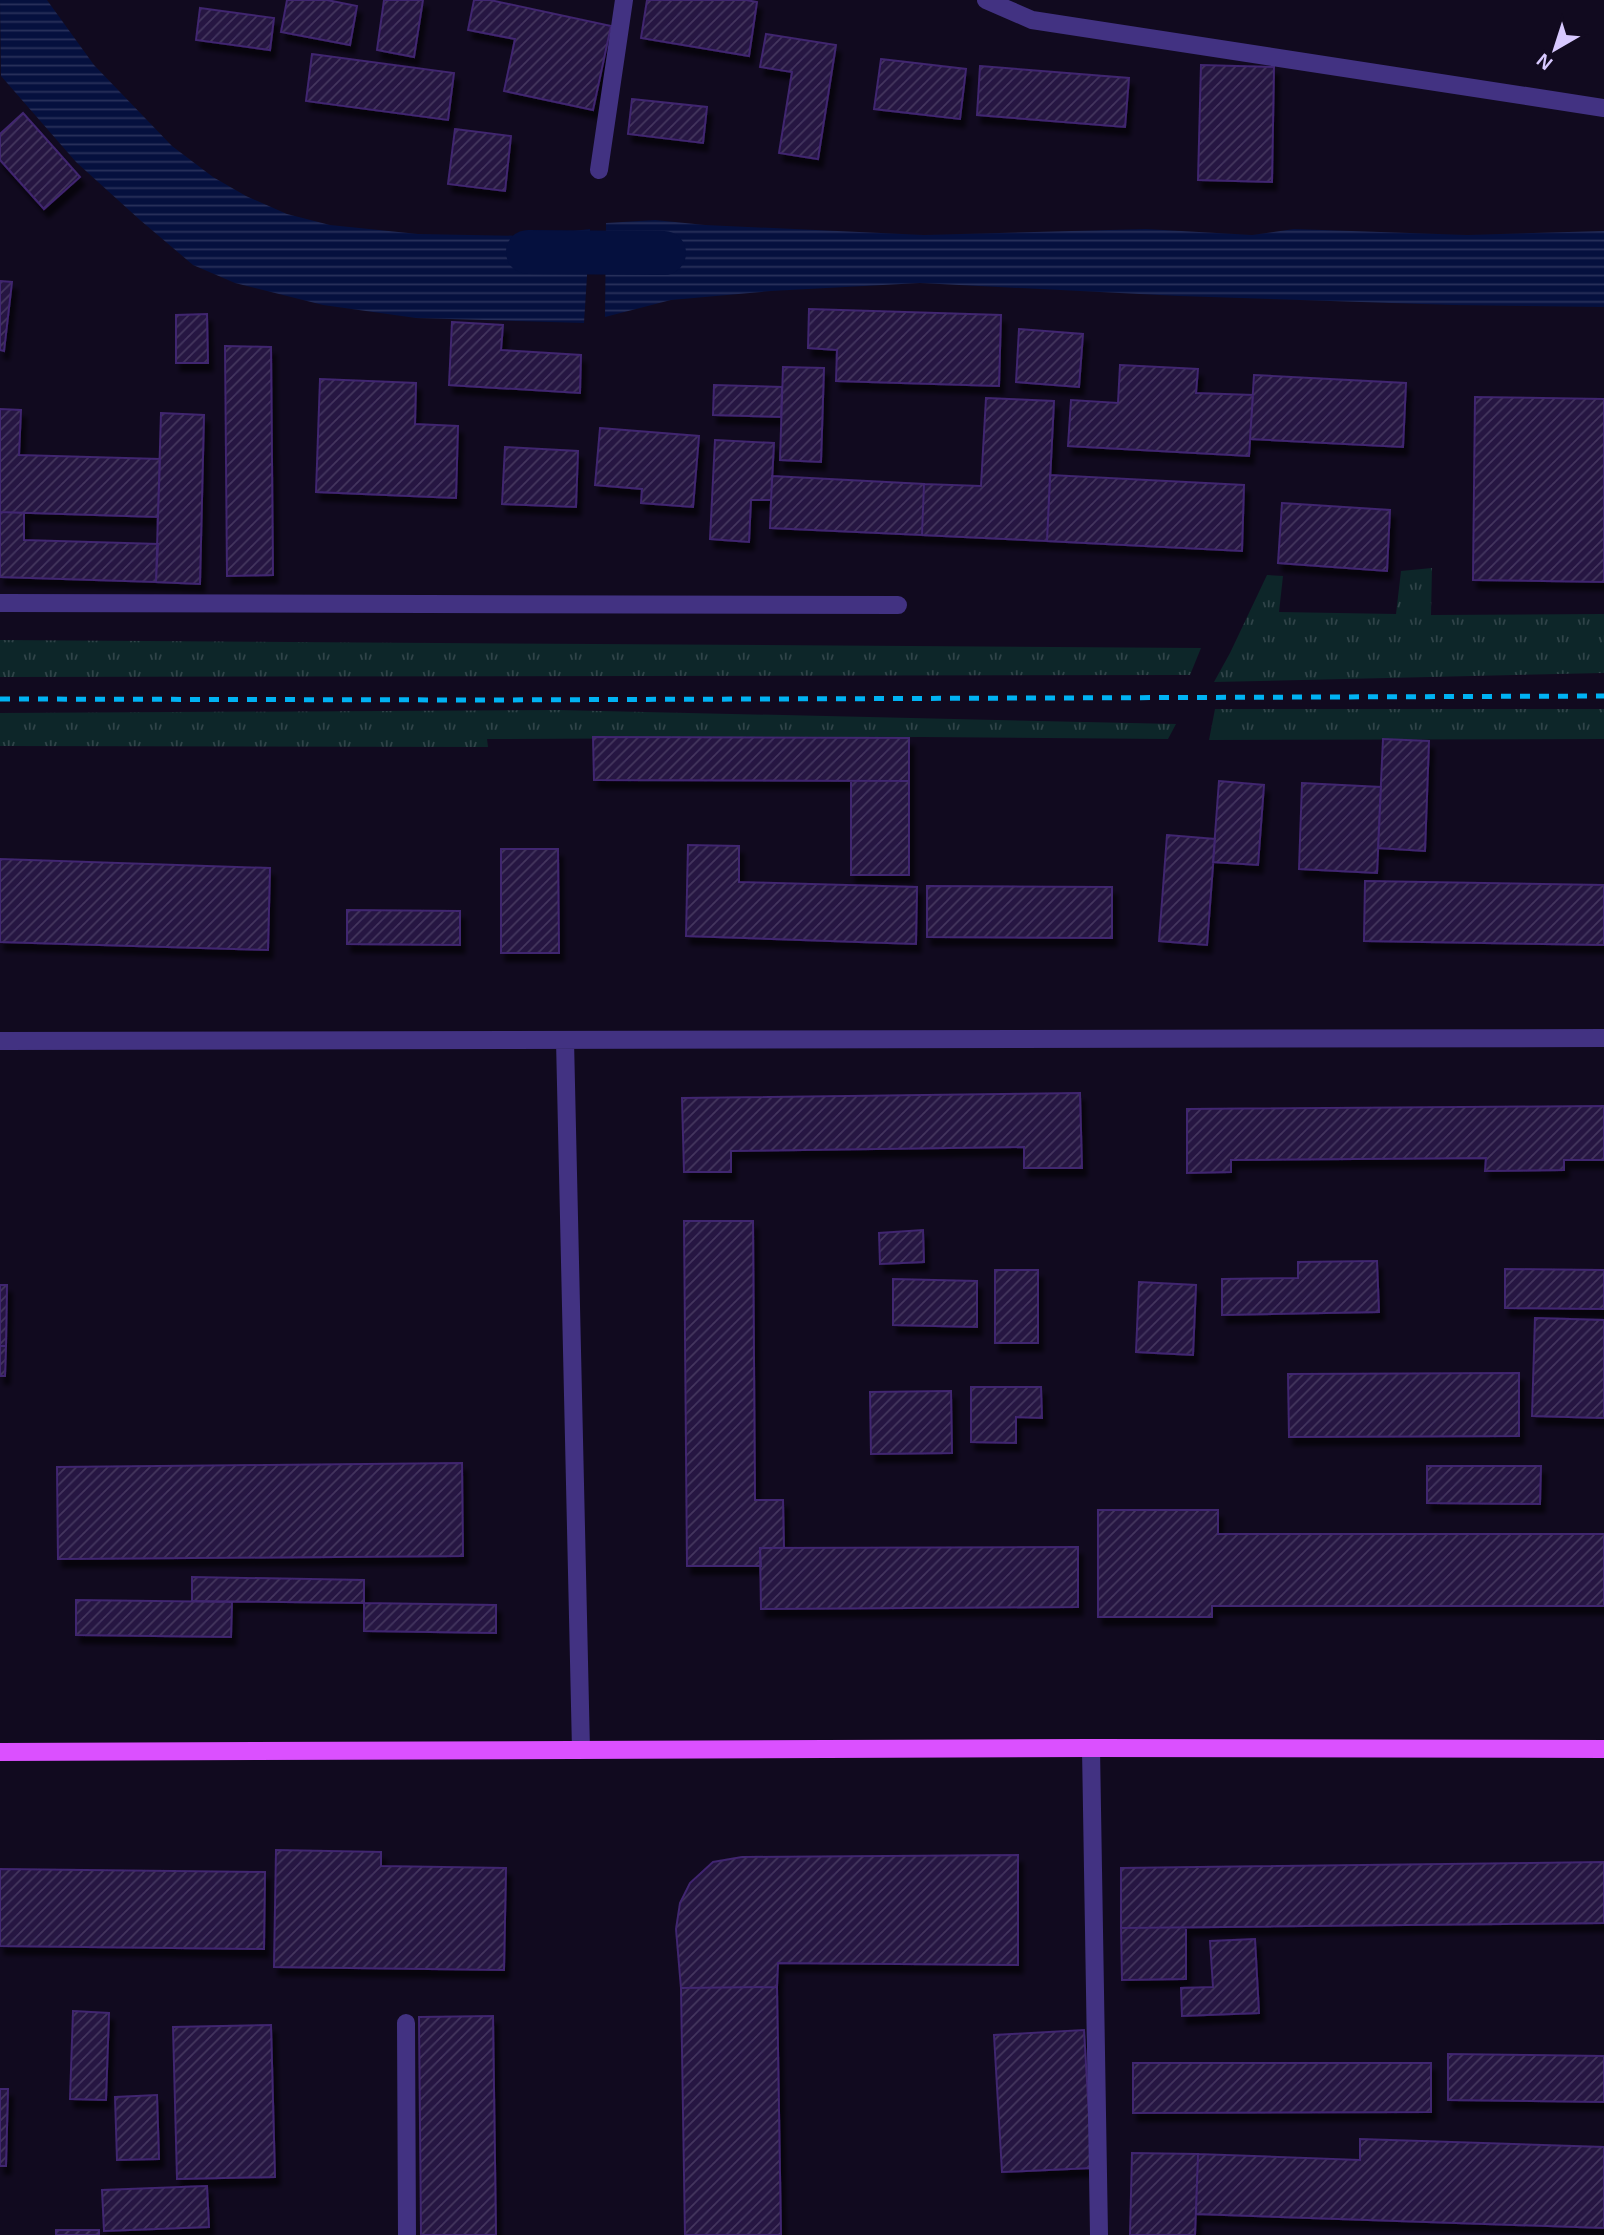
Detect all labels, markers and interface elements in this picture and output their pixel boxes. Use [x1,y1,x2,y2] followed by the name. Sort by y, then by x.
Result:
[1520,14,1590,84] north arrow
[1533,49,1557,74] text: N

